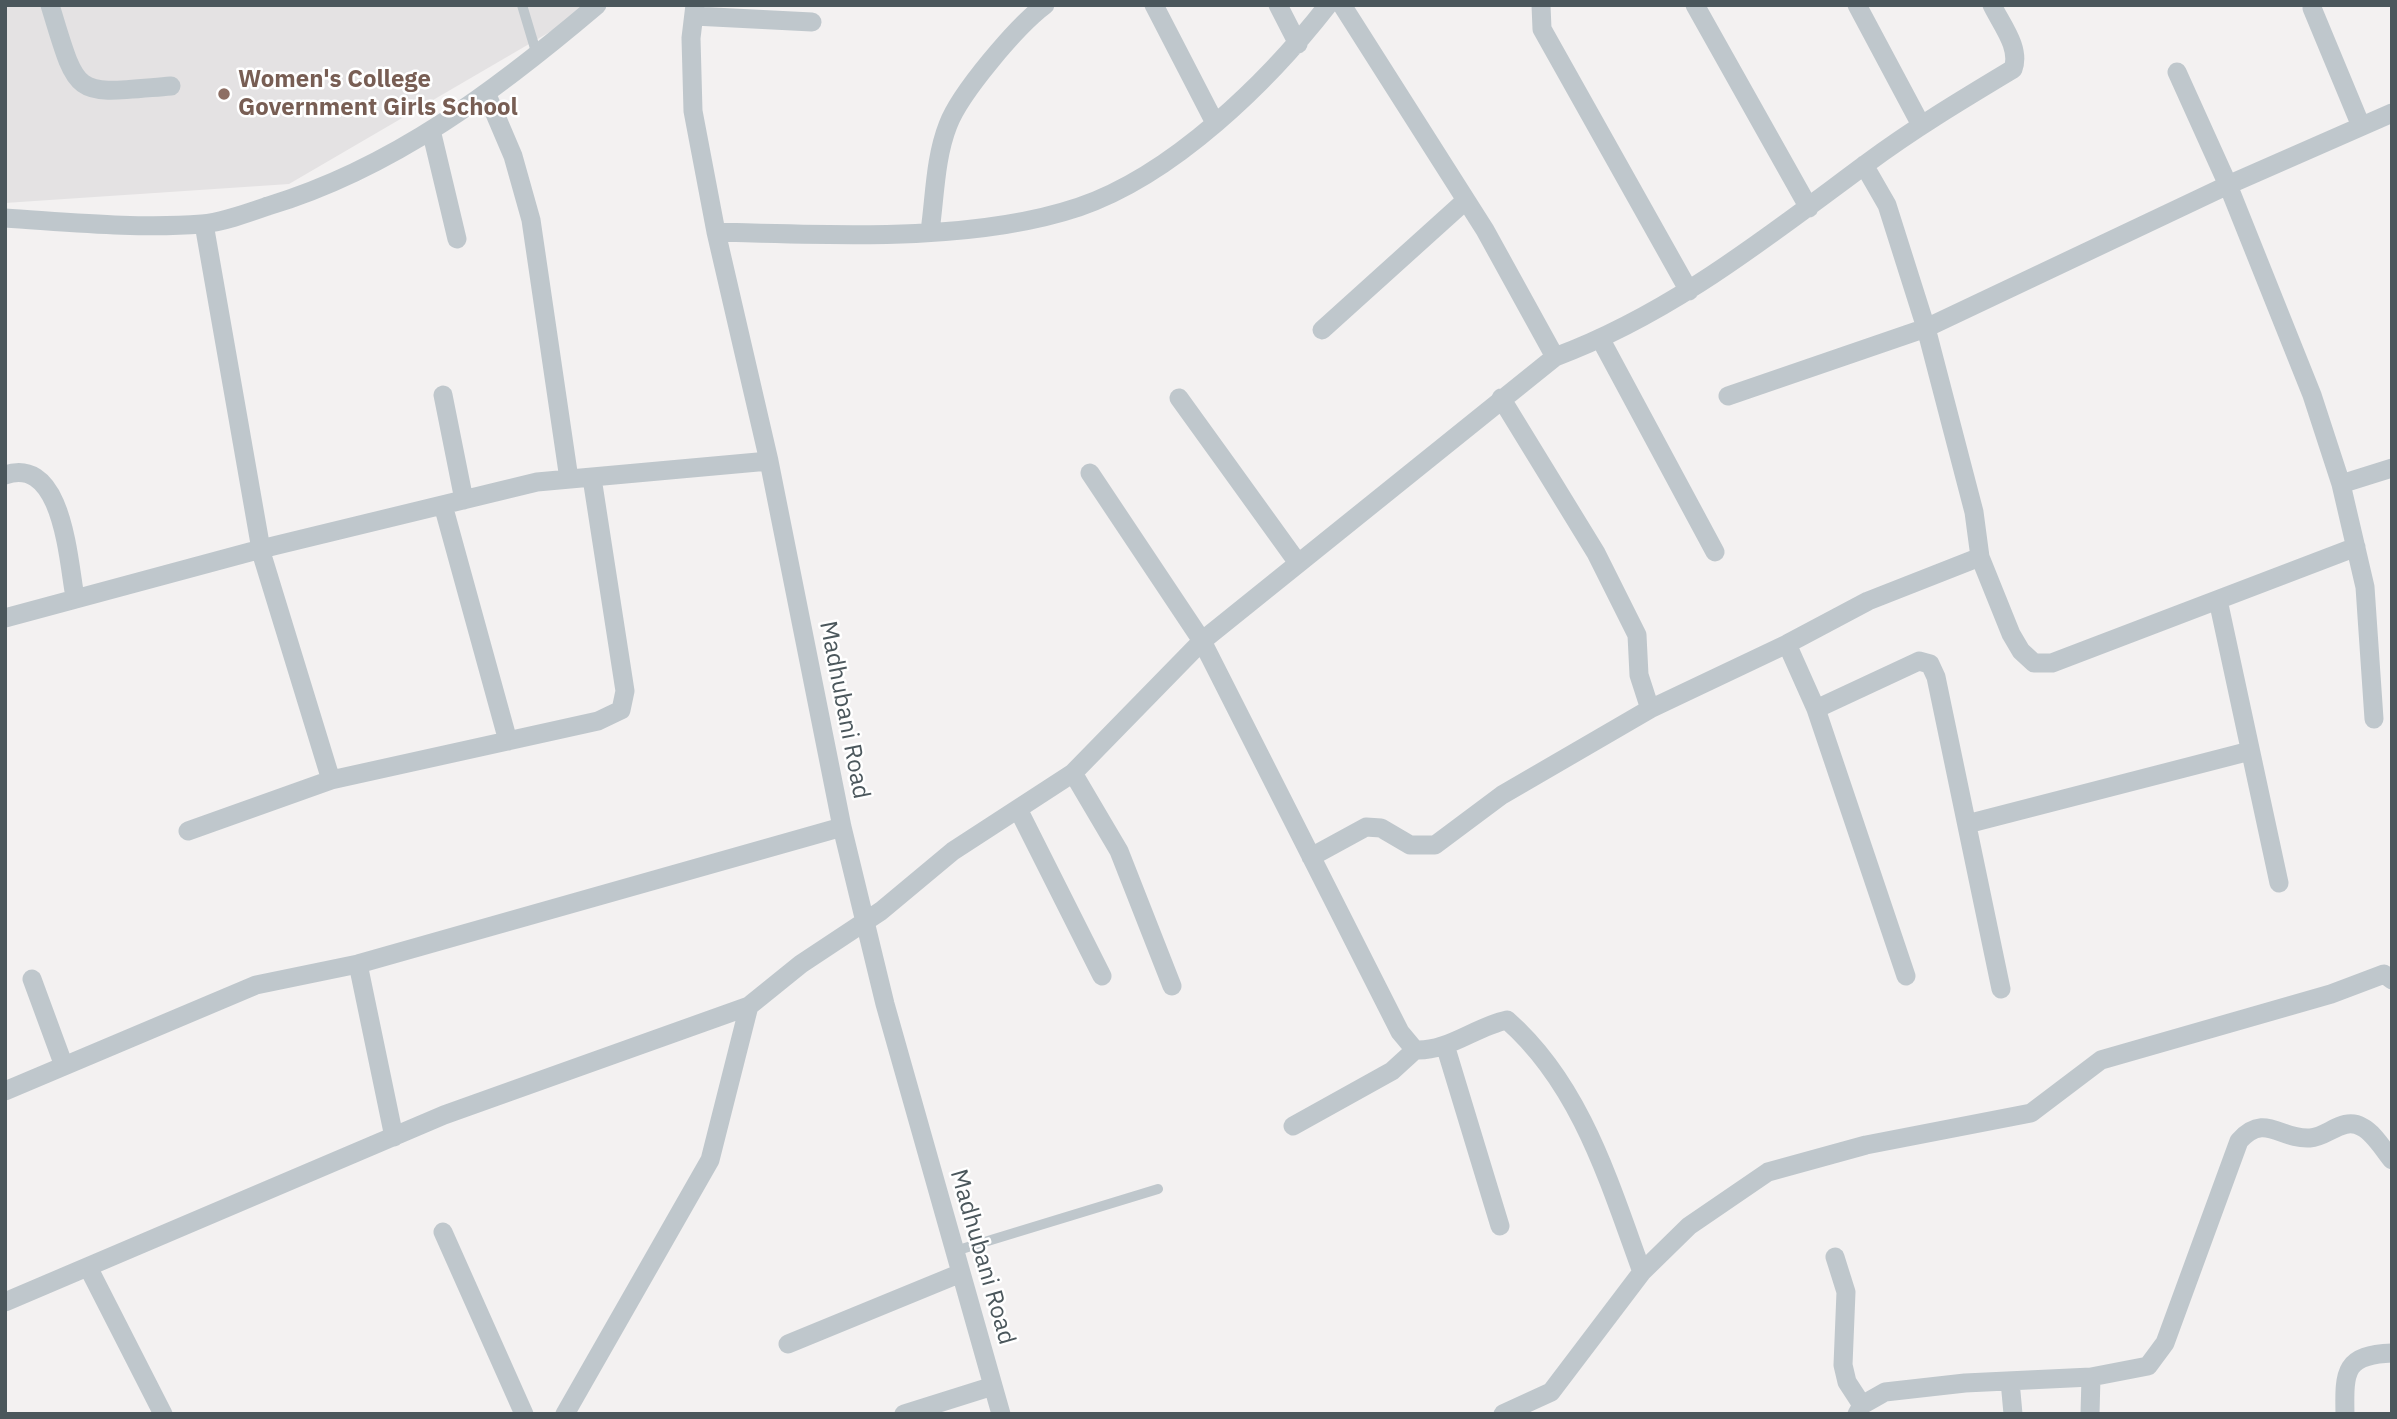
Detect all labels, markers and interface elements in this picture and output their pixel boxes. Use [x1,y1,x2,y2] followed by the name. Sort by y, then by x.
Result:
[238,66,518,122] place label: Women's College Government Girls School
[216,86,232,102] marker: Women's College Government Girls School
[813,619,875,801] street label: Madhubani Road
[943,1166,1021,1348] street label: Madhubani Road

